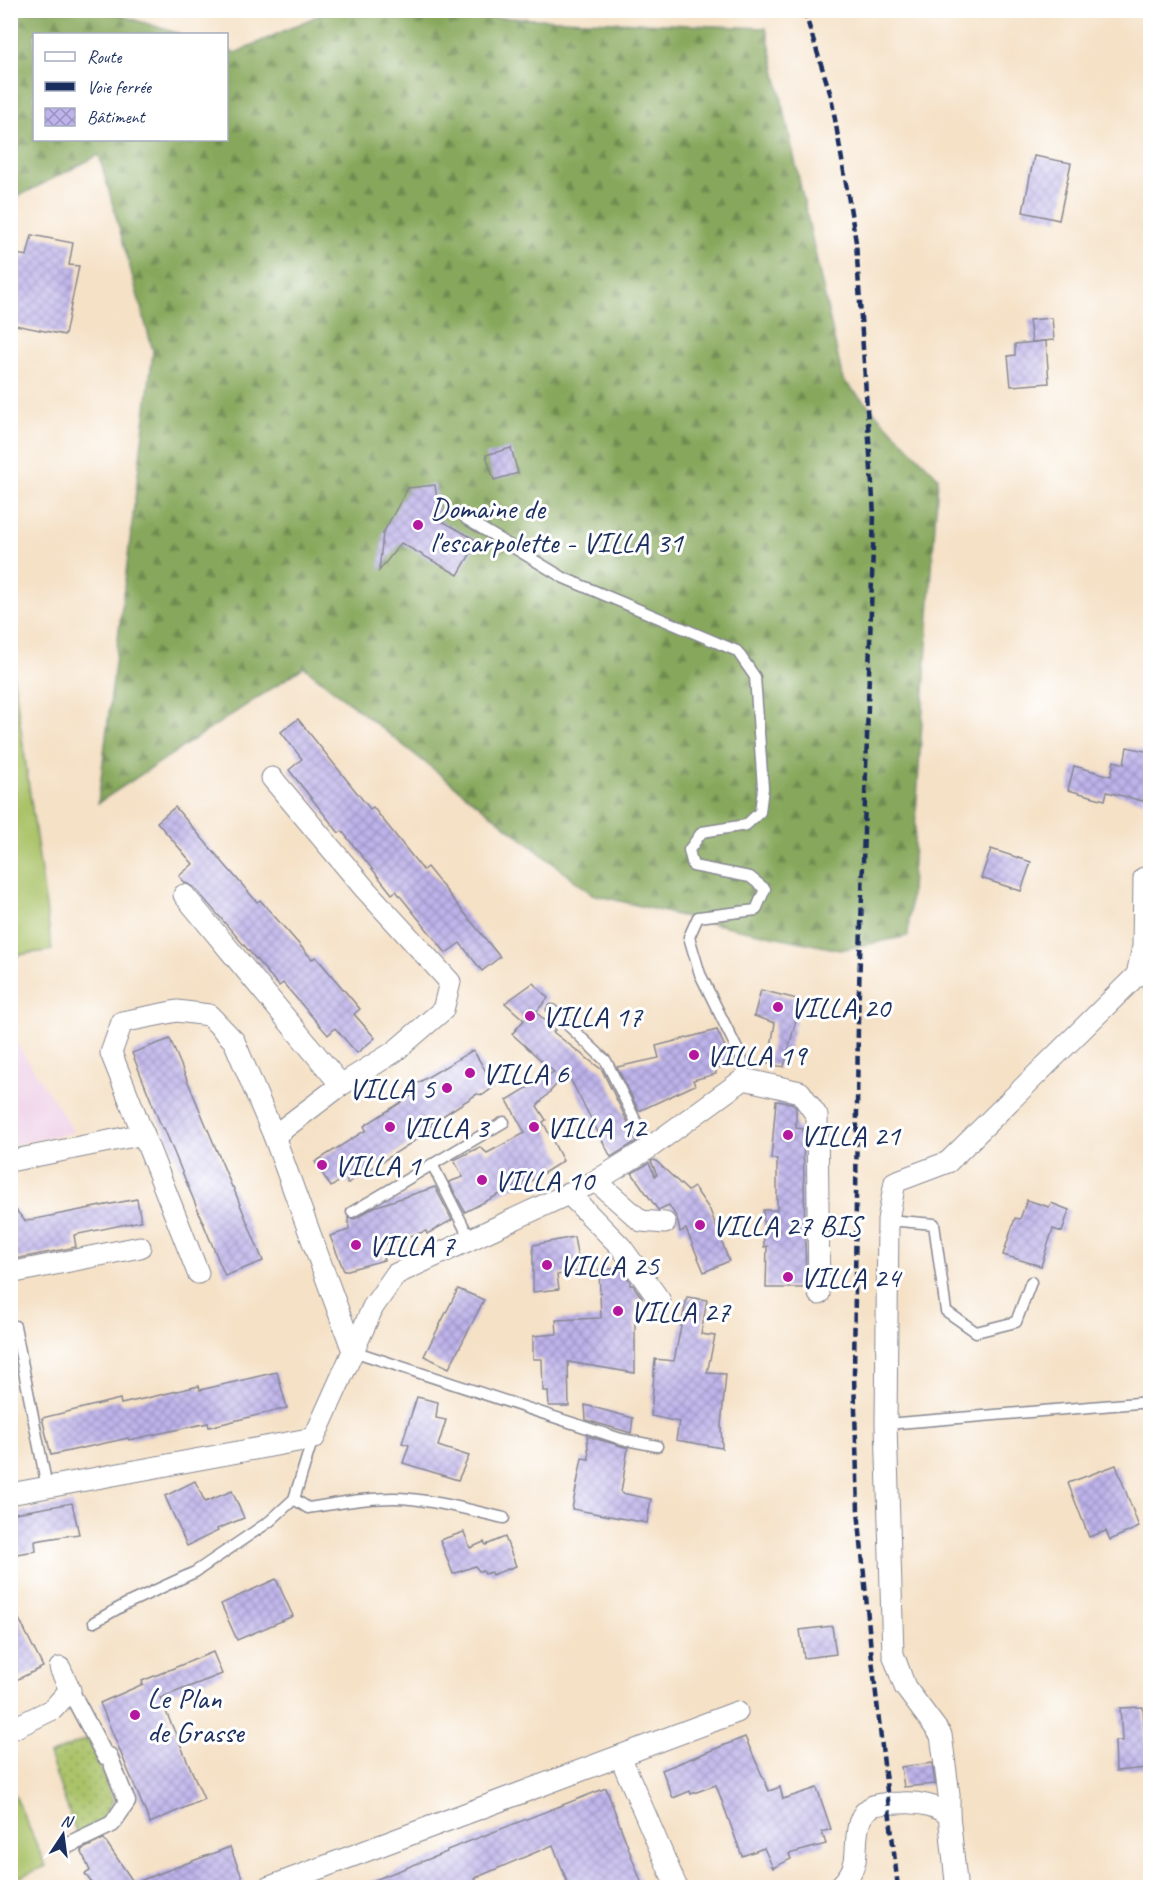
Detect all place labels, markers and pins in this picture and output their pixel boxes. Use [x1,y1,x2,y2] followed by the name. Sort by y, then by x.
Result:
[430,489,684,561] place label: Domaine de l'escarpolette - VILLA 31
[411,518,425,532] marker: Domaine de l'escarpolette - VILLA 31
[790,988,893,1026] place label: VILLA 20
[542,997,644,1035] place label: VILLA 17
[771,1000,785,1014] marker: VILLA 20
[523,1009,537,1023] marker: VILLA 17
[706,1036,809,1074] place label: VILLA 19
[687,1048,701,1062] marker: VILLA 19
[482,1054,570,1092] place label: VILLA 6
[463,1066,477,1080] marker: VILLA 6
[348,1069,436,1107] place label: VILLA 5
[440,1081,454,1095] marker: VILLA 5
[402,1108,491,1146] place label: VILLA 3
[546,1108,649,1146] place label: VILLA 12
[800,1116,902,1154] place label: VILLA 21
[383,1120,397,1134] marker: VILLA 3
[527,1120,541,1134] marker: VILLA 12
[781,1128,795,1142] marker: VILLA 21
[334,1146,422,1184] place label: VILLA 1
[315,1158,329,1172] marker: VILLA 1
[494,1161,597,1199] place label: VILLA 10
[475,1173,489,1187] marker: VILLA 10
[712,1206,865,1244] place label: VILLA 27 BIS
[693,1218,707,1232] marker: VILLA 27 BIS
[368,1226,456,1264] place label: VILLA 7
[349,1238,363,1252] marker: VILLA 7
[559,1246,661,1284] place label: VILLA 25
[540,1258,554,1272] marker: VILLA 25
[800,1258,903,1296] place label: VILLA 24
[781,1270,795,1284] marker: VILLA 24
[630,1292,732,1330] place label: VILLA 27
[611,1304,625,1318] marker: VILLA 27
[147,1679,246,1751] place label: Le Plan de Grasse
[128,1708,142,1722] marker: Le Plan de Grasse

